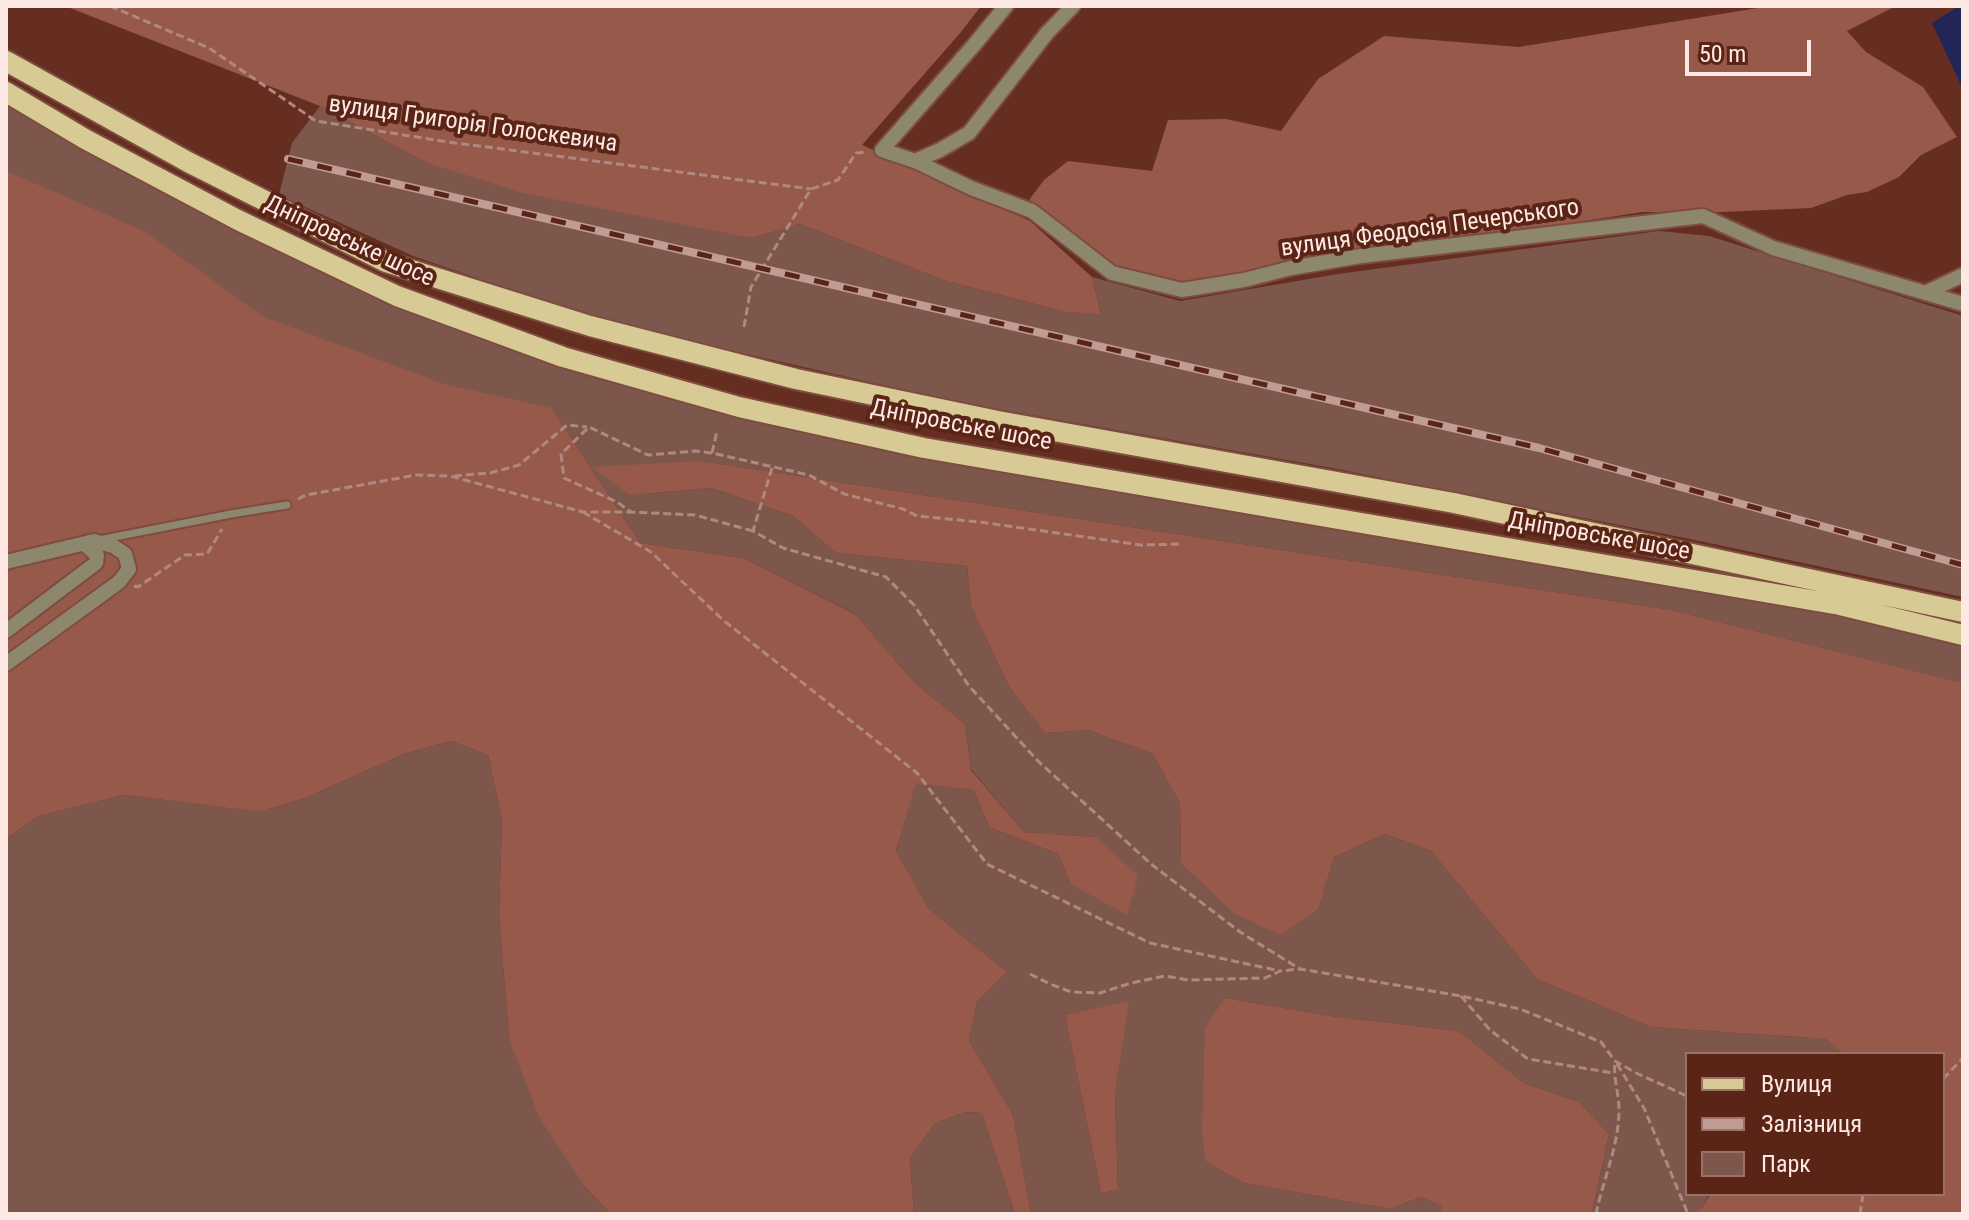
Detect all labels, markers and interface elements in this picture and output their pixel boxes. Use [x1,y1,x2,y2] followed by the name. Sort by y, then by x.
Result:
[1689,24,1815,74] scale bar
[1699,40,1746,68] text: 50 m
[327,90,619,160] street label: вулиця Григорія Голоскевича
[260,190,438,294] street label: Дніпровське шосе
[1279,194,1581,264] street label: вулиця Феодосія Печерського
[868,394,1054,458] street label: Дніпровське шосе
[1506,507,1692,567] street label: Дніпровське шосе
[1685,1052,1945,1196] legend
[1761,1070,1832,1098] text: Вулиця
[1761,1110,1862,1138] text: Залізниця
[1761,1150,1811,1178] text: Парк

